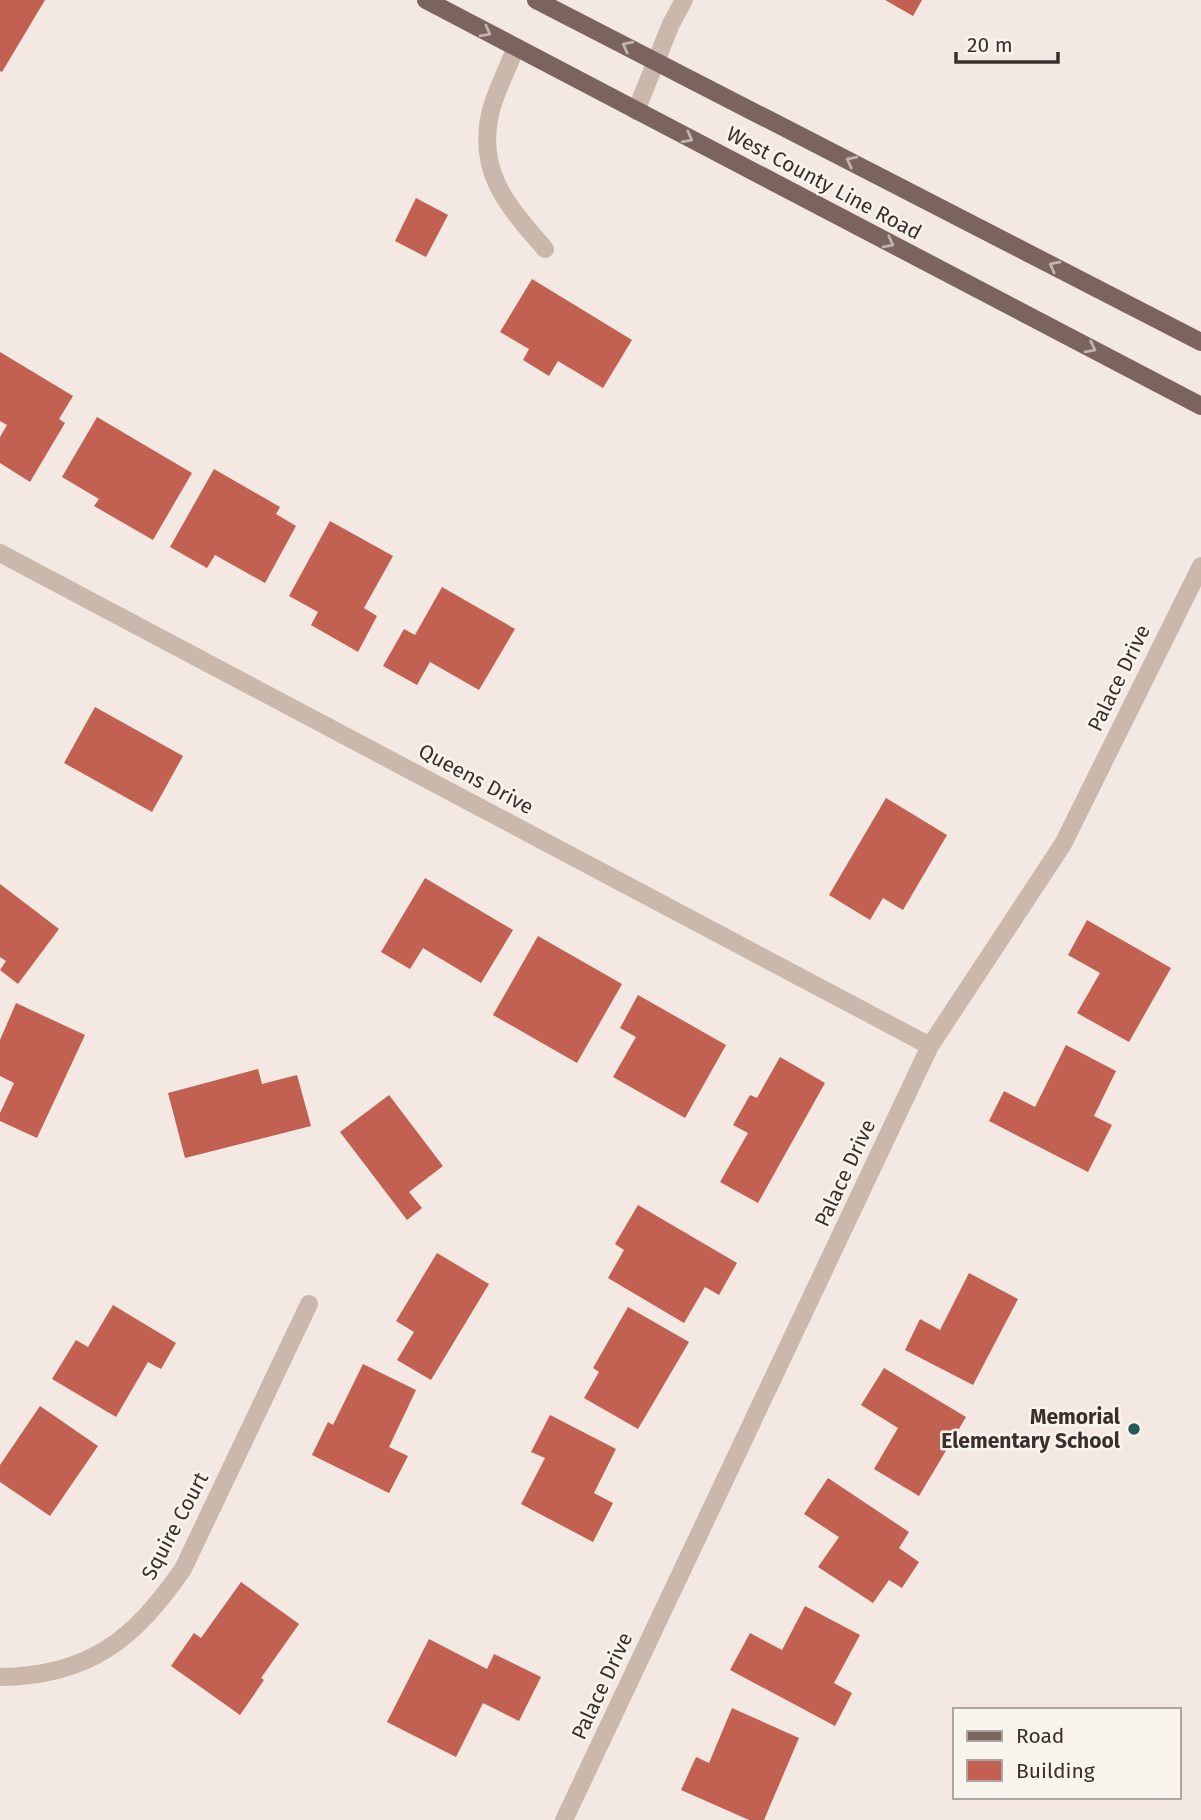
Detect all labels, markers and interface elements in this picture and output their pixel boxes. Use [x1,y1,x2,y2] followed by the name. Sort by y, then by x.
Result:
[956,21,1058,65] scale bar
[479,23,492,37] one-way arrow
[967,32,1013,58] text: 20 m
[622,41,634,55] one-way arrow
[722,121,926,245] street label: West County Line Road
[680,130,693,143] one-way arrow
[846,156,858,170] one-way arrow
[882,235,894,249] one-way arrow
[1048,260,1061,274] one-way arrow
[1084,340,1096,354] one-way arrow
[1082,620,1156,736] street label: Palace Drive
[414,738,538,820] street label: Queens Drive
[809,1115,881,1231] street label: Palace Drive
[941,1404,1121,1454] place label: Memorial Elementary School
[1126,1421,1142,1437] marker: Memorial Elementary School
[136,1467,214,1584] street label: Squire Court
[566,1628,638,1744] street label: Palace Drive
[953,1708,1180,1799] legend
[1016,1723,1064,1749] text: Road
[1016,1758,1095,1784] text: Building

